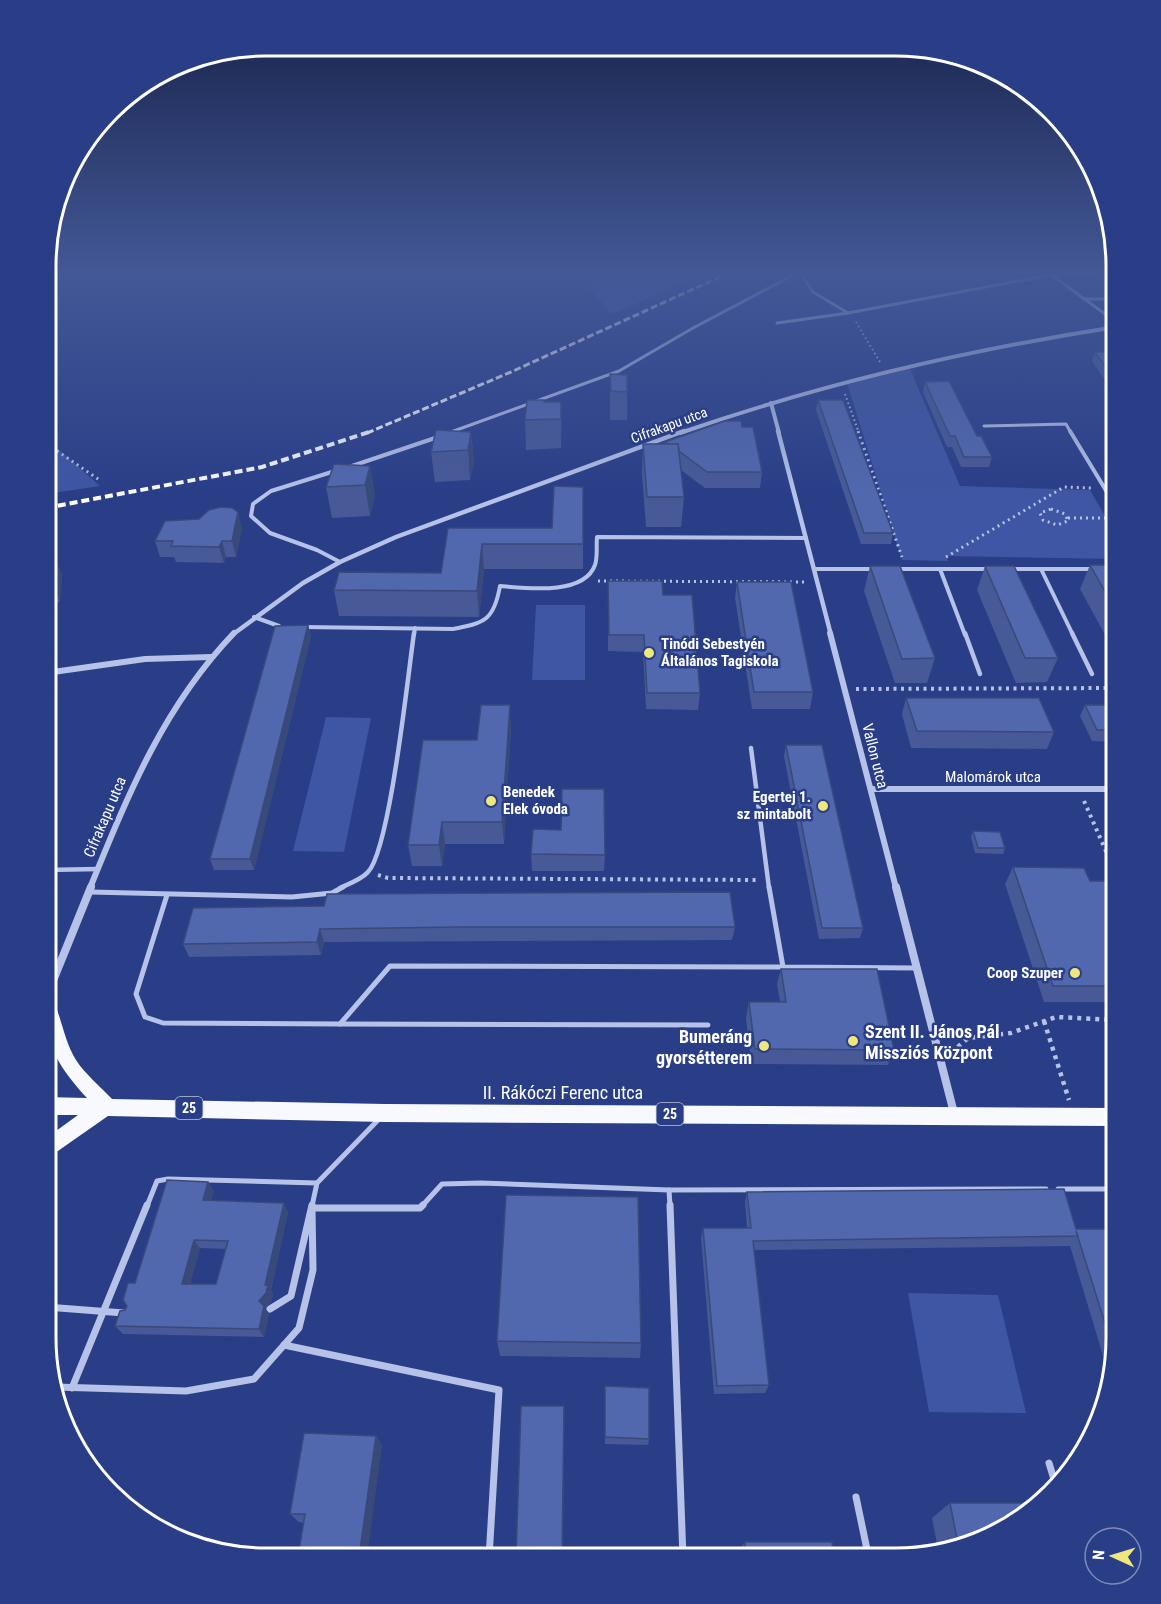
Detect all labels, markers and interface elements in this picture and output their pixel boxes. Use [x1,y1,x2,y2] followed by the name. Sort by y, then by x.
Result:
[629,404,709,446] street label: Cifrakapu utca
[661,635,779,670] place label: Tinódi Sebestyén Általános Tagiskola
[642,646,656,660] marker: Tinódi Sebestyén Általános Tagiskola
[858,722,892,790] street label: Vallon utca
[945,768,1041,786] street label: Malomárok utca
[80,774,130,860] street label: Cifrakapu utca
[503,783,568,818] place label: Benedek Elek óvoda
[737,788,811,823] place label: Egertej 1. sz mintabolt
[484,794,498,808] marker: Benedek Elek óvoda
[816,799,830,813] marker: Egertej 1. sz mintabolt
[987,964,1063,982] place label: Coop Szuper
[1068,966,1082,980] marker: Coop Szuper
[865,1021,1000,1063] place label: Szent II. János Pál Missziós Központ
[656,1026,752,1068] place label: Bumeráng gyorsétterem
[846,1034,860,1048] marker: Szent II. János Pál Missziós Központ
[757,1039,771,1053] marker: Bumeráng gyorsétterem
[483,1082,643,1103] street label: II. Rákóczi Ferenc utca
[176,1097,202,1119] road number: 25
[656,1103,684,1125] road number: 25
[1083,1526,1143,1586] north arrow
[1089,1549,1108,1561] text: N

